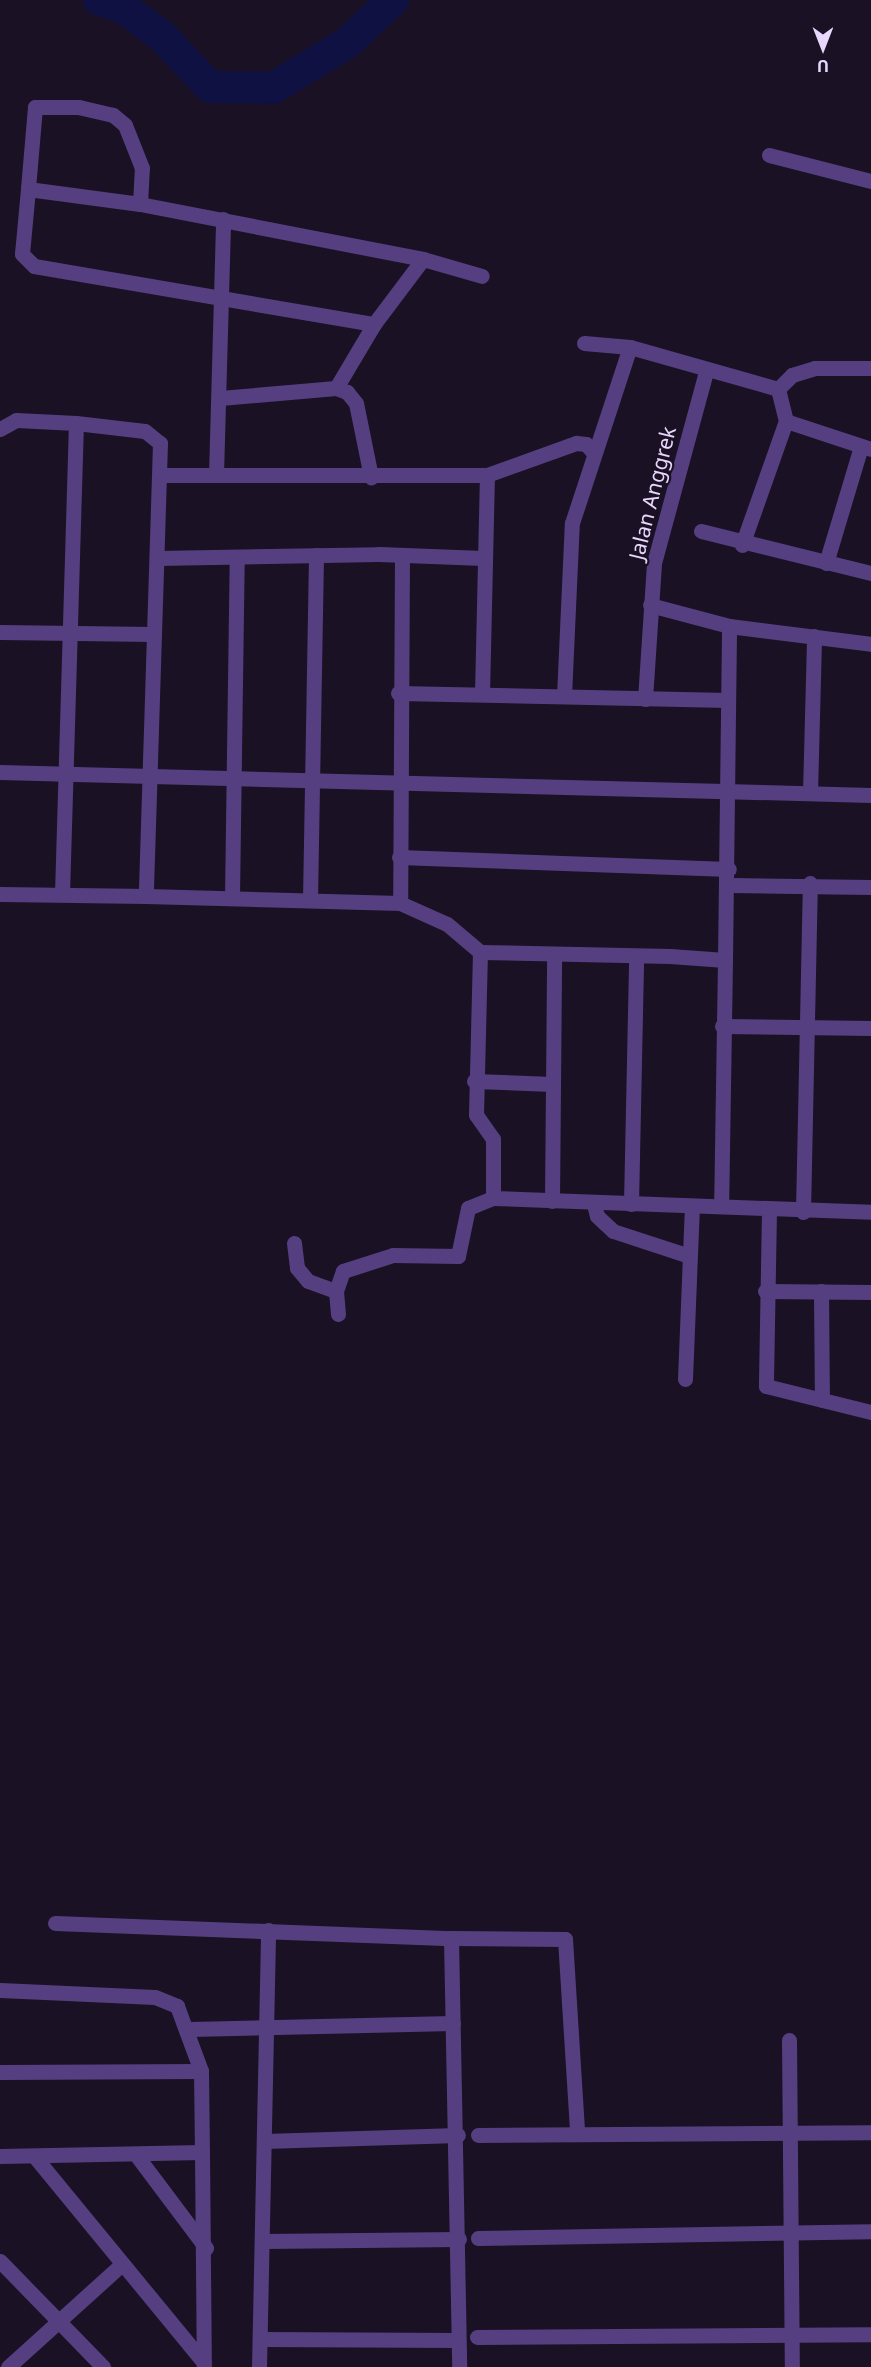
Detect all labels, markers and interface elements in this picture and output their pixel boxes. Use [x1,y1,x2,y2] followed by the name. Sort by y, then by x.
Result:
[793,18,853,78] north arrow
[817,55,829,77] text: U
[623,424,681,562] street label: Jalan Anggrek

